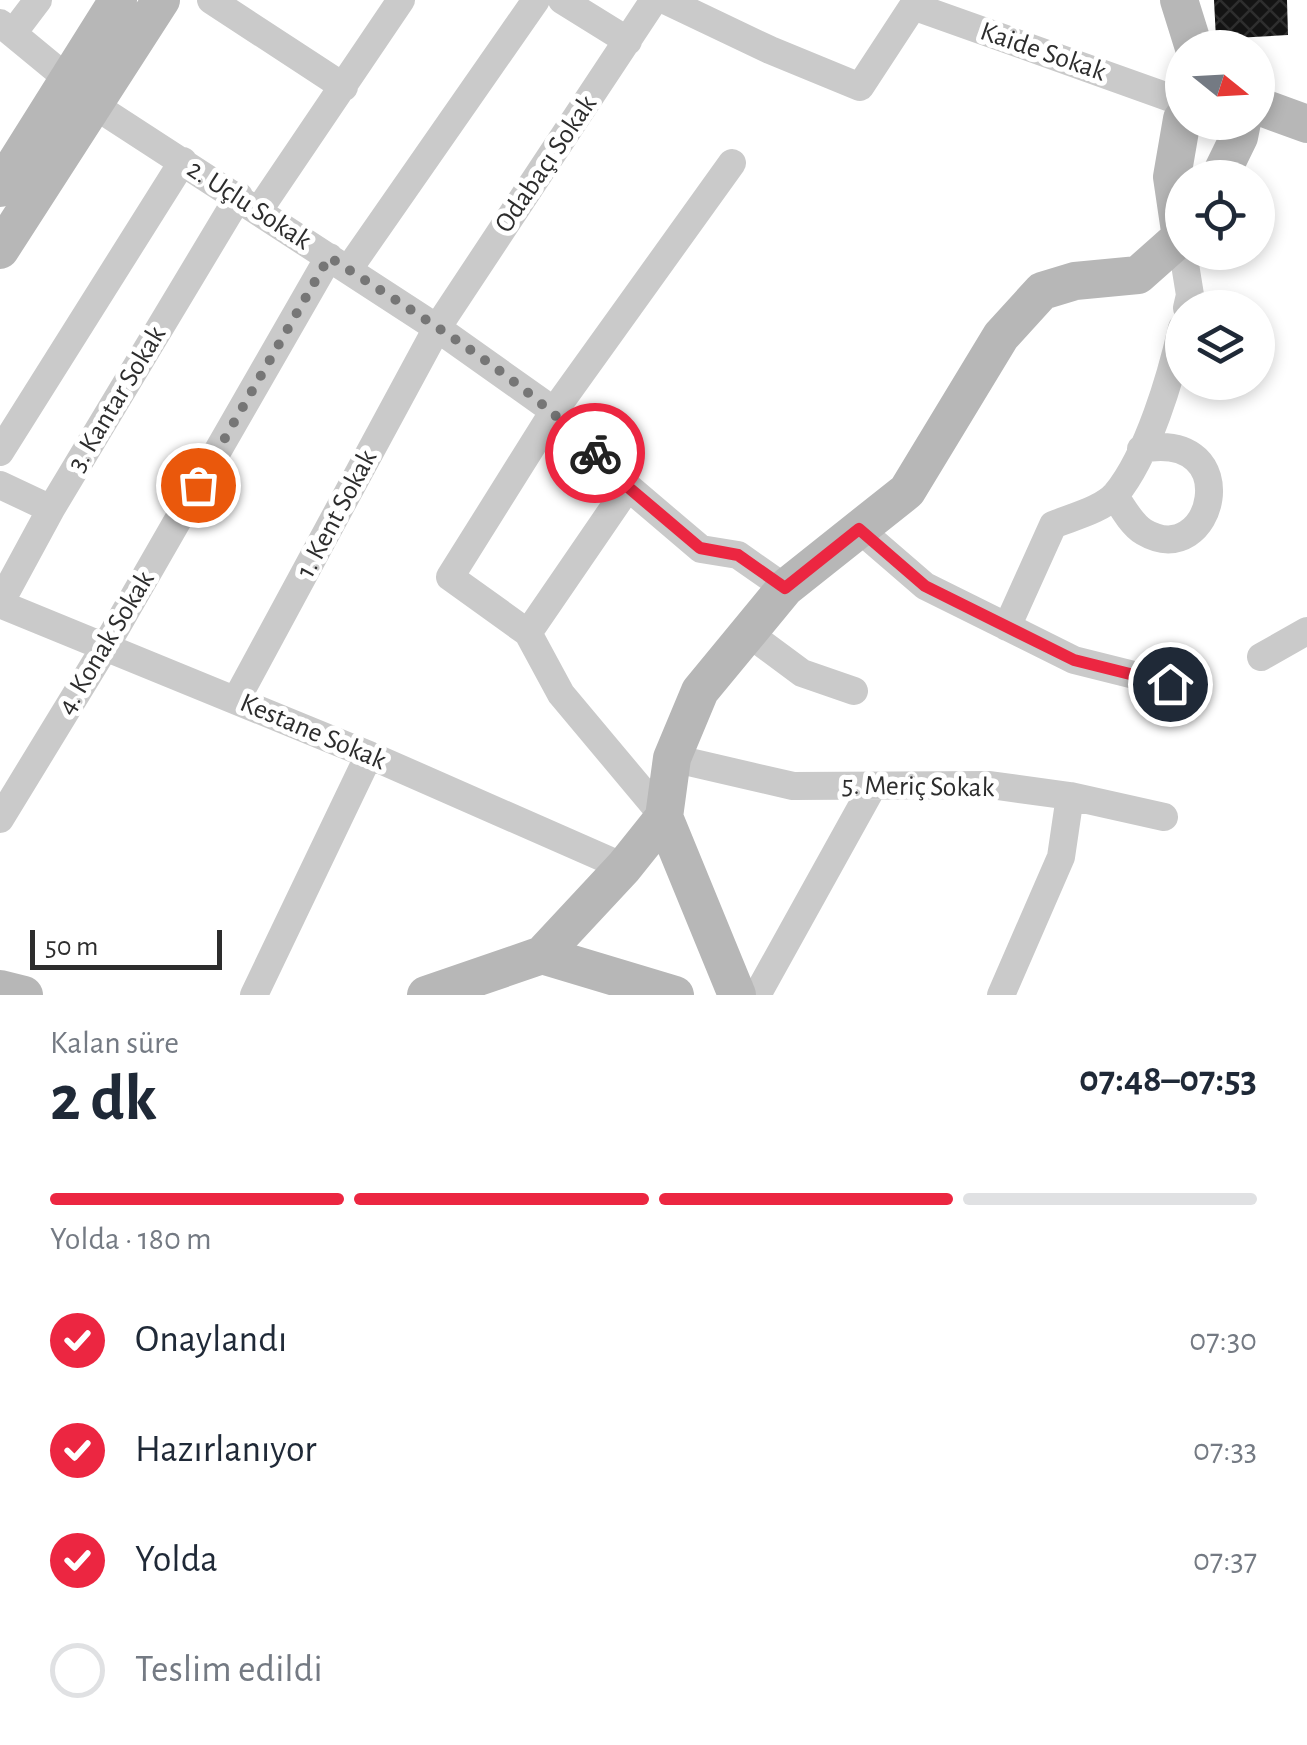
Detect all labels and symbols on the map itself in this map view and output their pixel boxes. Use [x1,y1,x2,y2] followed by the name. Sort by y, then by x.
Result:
[976,17,1110,87] street label: Kaide Sokak
[1165,30,1275,140] north arrow
[490,90,602,238] street label: Odabaçı Sokak
[182,155,316,255] street label: 2. Uçlu Sokak
[63,321,171,477] street label: 3. Kantar Sokak
[545,403,645,503] courier
[156,443,241,528] pin
[292,445,382,583] street label: 1. Kent Sokak
[52,566,160,720] street label: 4. Konak Sokak
[1128,642,1213,727] pin
[236,689,390,775] street label: Kestane Sokak
[841,772,995,802] street label: 5. Meriç Sokak
[30,925,222,970] scale bar

